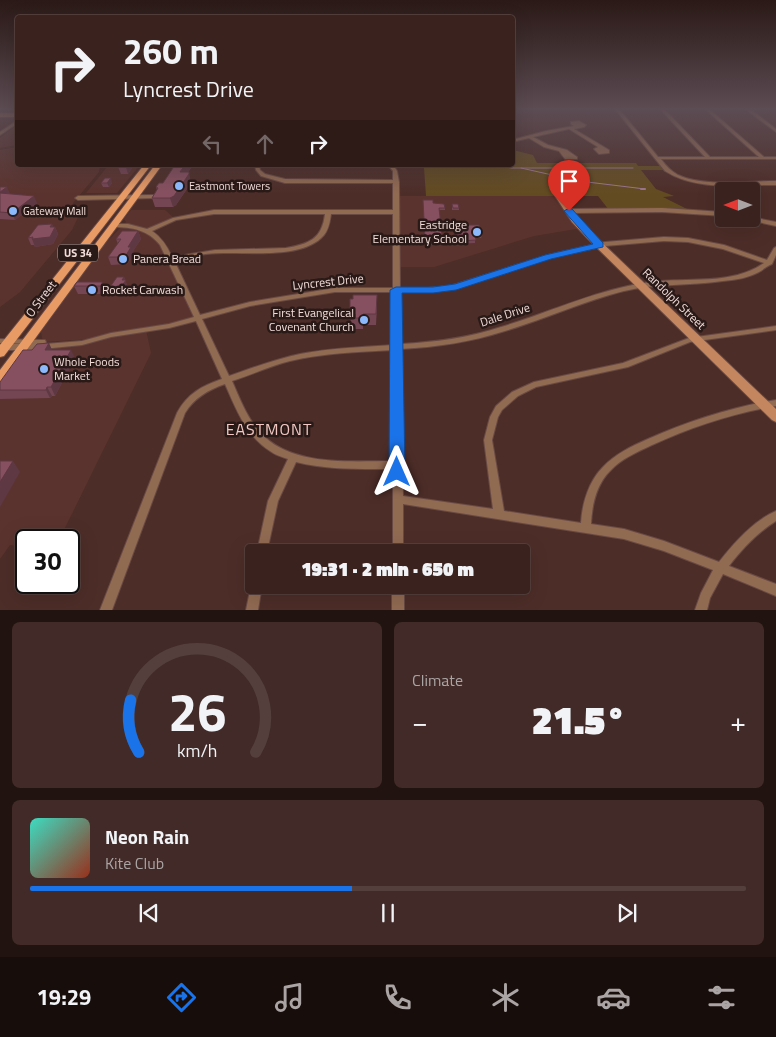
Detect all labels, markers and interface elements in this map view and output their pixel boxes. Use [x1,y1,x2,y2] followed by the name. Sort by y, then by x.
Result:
[123,24,219,78] text: 260 m
[40,35,105,100] icon: right
[123,72,254,106] text: Lyncrest Drive
[198,130,226,158] icon: left
[251,130,279,158] icon: ahead
[304,130,332,158] icon: right
[548,160,590,211] pin
[555,167,583,195] icon: arrive
[189,178,270,194] place label: Eastmont Towers
[173,180,185,192] marker: Eastmont Towers
[715,182,760,228] north arrow
[715,182,760,227] map controls
[23,203,86,219] place label: Gateway Mall
[7,205,19,217] marker: Gateway Mall
[373,215,467,248] place label: Eastridge Elementary School
[471,226,483,238] marker: Eastridge Elementary School
[58,244,98,262] road number: US 34
[133,249,201,268] place label: Panera Bread
[117,253,129,265] marker: Panera Bread
[638,263,711,334] street label: Randolph Street
[291,268,364,295] street label: Lyncrest Drive
[21,276,61,321] street label: O Street
[102,280,183,299] place label: Rocket Carwash
[86,284,98,296] marker: Rocket Carwash
[477,298,532,332] street label: Dale Drive
[269,303,354,336] place label: First Evangelical Covenant Church
[358,314,370,326] marker: First Evangelical Covenant Church
[54,352,120,385] place label: Whole Foods Market
[38,363,50,375] marker: Whole Foods Market
[226,417,312,441] district label: EASTMONT
[370,445,422,497] position arrow
[15,529,80,594] speed limit sign: 30
[301,554,474,583] text: 19:31 · 2 min · 650 m
[412,668,463,692] text: Climate
[168,672,226,751] text: 26
[532,691,626,749] text: 21.5°
[412,700,428,743] text: −
[730,700,746,743] text: +
[177,737,217,764] text: km/h
[105,822,189,851] text: Neon Rain
[105,851,164,875] text: Kite Club
[135,899,163,927] icon: previous
[374,899,402,927] icon: pause
[613,899,641,927] icon: next
[37,980,91,1014] text: 19:29
[164,980,199,1015] icon: directions
[272,980,307,1015] icon: music
[380,980,415,1015] icon: phone
[488,980,523,1015] icon: climate
[596,980,631,1015] icon: car
[704,980,739,1015] icon: filters

